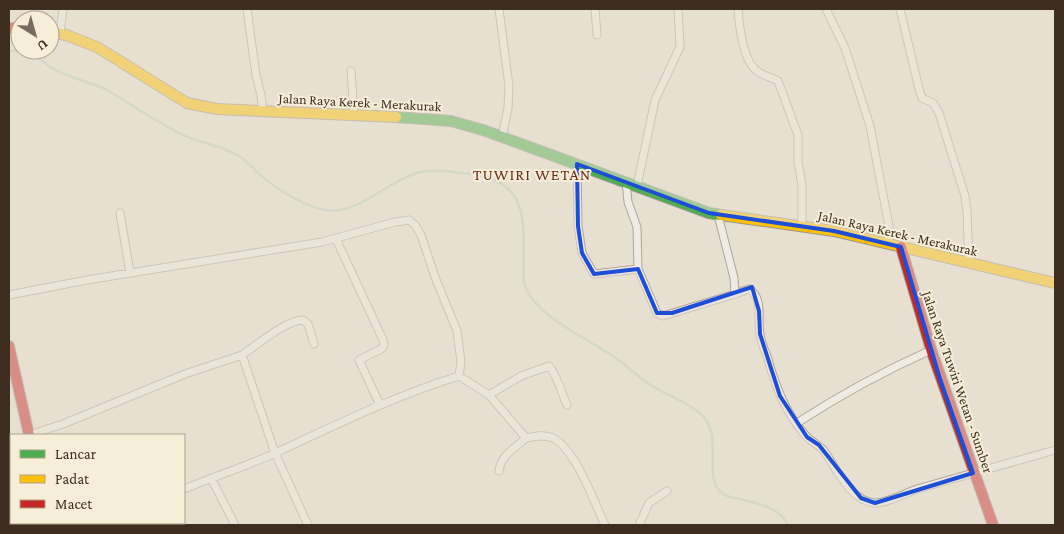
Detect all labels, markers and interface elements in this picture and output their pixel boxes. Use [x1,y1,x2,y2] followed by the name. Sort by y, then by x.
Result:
[10,10,60,60] north arrow
[34,36,51,55] text: U
[276,90,442,114] street label: Jalan Raya Kerek - Merakurak
[473,166,591,183] district label: TUWIRI WETAN
[815,206,980,259] street label: Jalan Raya Kerek - Merakurak
[919,287,997,475] street label: Jalan Raya Tuwiri Wetan - Sumber
[10,434,185,524] legend
[55,446,97,462] text: Lancar
[55,471,90,487] text: Padat
[55,496,93,512] text: Macet

